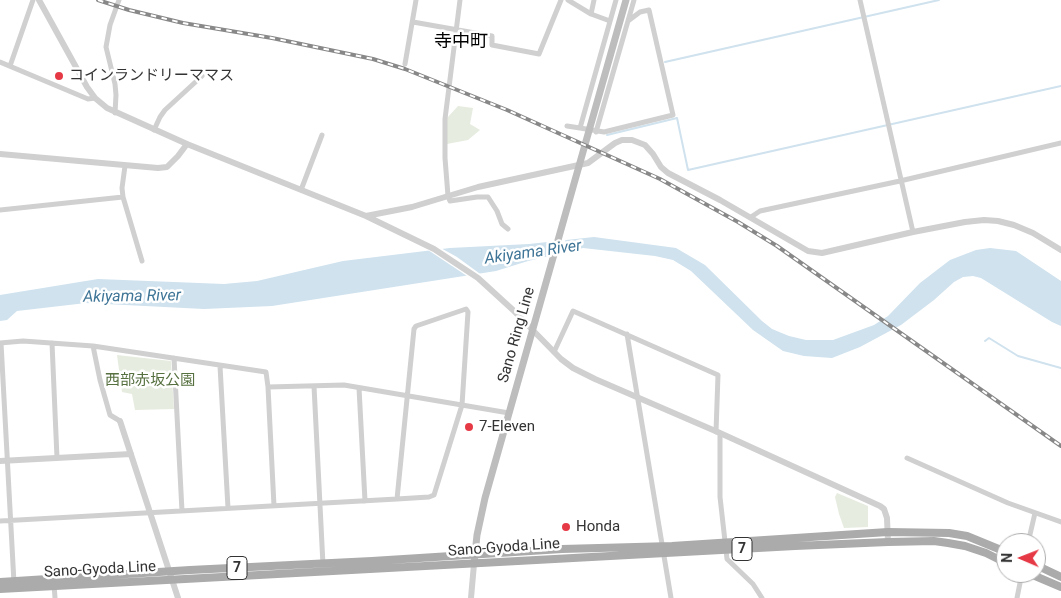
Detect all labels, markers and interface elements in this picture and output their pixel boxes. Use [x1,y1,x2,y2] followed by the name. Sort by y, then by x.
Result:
[434,31,488,53] district label: 寺中町
[69,67,234,85] place label: コインランドリーママス
[53,70,65,82] marker: コインランドリーママス
[483,237,583,269] water label: Akiyama River
[495,285,539,385] street label: Sano Ring Line
[83,287,181,307] water label: Akiyama River
[105,372,195,390] park label: 西部赤坂公園
[479,418,535,436] place label: 7-Eleven
[463,421,475,433] marker: 7-Eleven
[576,518,620,536] place label: Honda
[560,521,572,533] marker: Honda
[996,533,1046,583] north arrow
[447,535,561,561] street label: Sano-Gyoda Line
[732,538,752,560] road number: 7
[999,553,1015,563] text: N
[227,556,247,580] road number: 7
[44,558,156,582] street label: Sano-Gyoda Line

